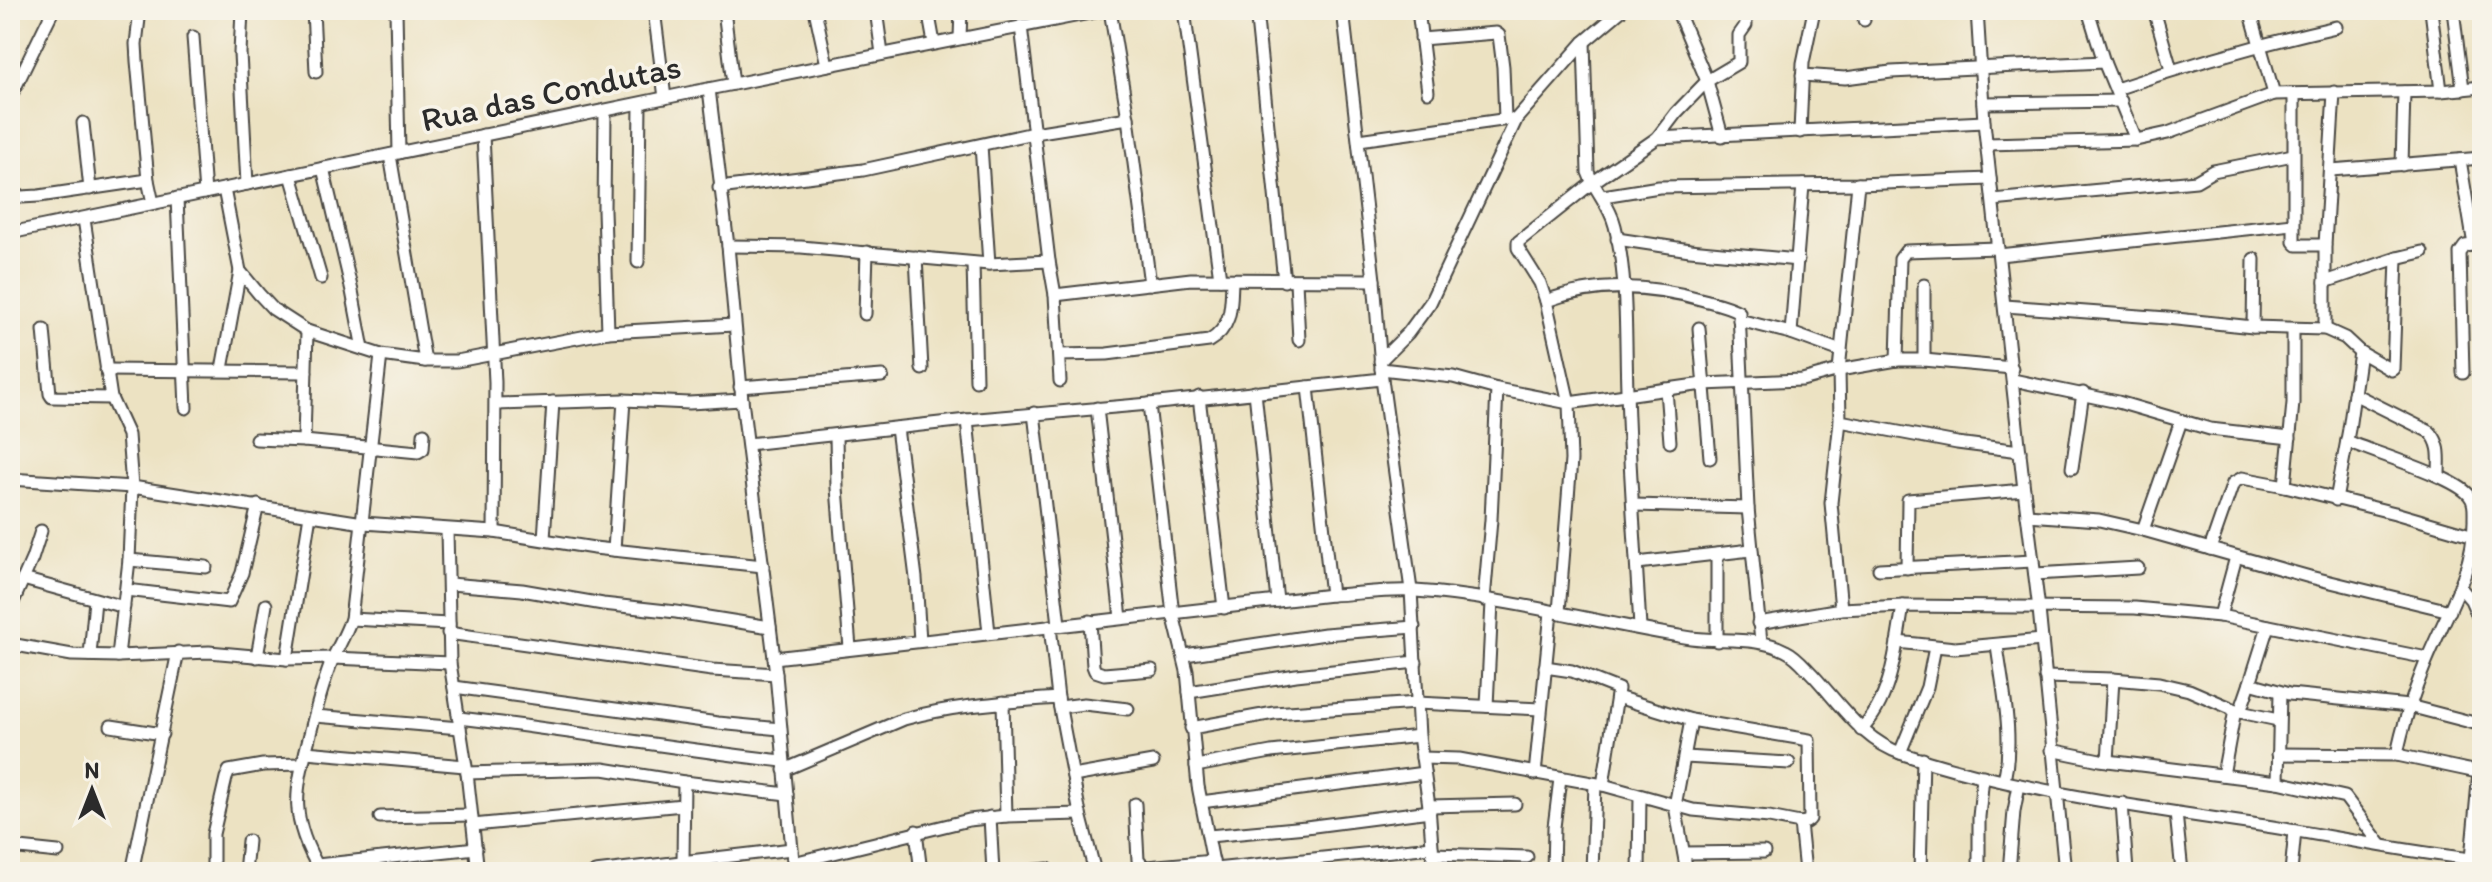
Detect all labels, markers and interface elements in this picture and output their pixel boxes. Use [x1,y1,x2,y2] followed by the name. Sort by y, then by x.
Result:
[417,45,685,141] street label: Rua das Condutas
[52,750,132,830] north arrow
[85,757,99,784] text: N

